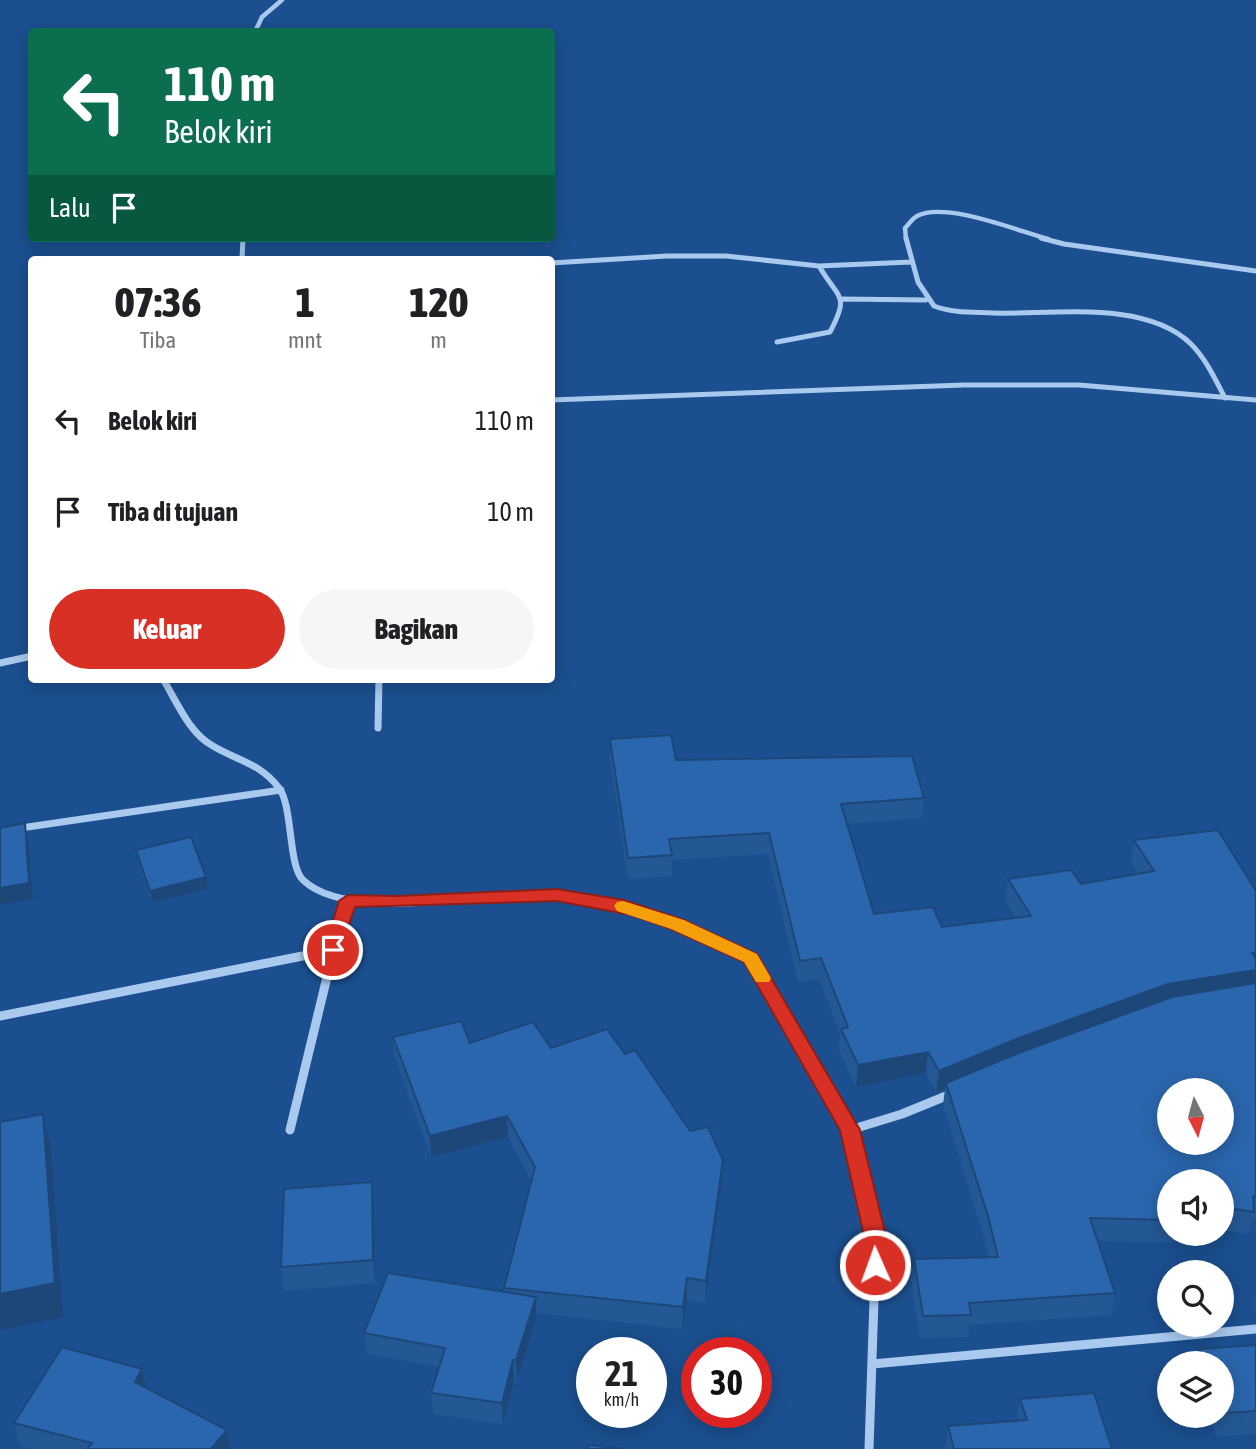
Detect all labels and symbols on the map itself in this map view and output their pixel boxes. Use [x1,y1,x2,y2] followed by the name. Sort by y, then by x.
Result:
[303,920,363,980] pin
[1157,1078,1234,1155] north arrow
[838,1228,912,1302] position arrow
[681,1337,772,1428] speed limit sign: 30

